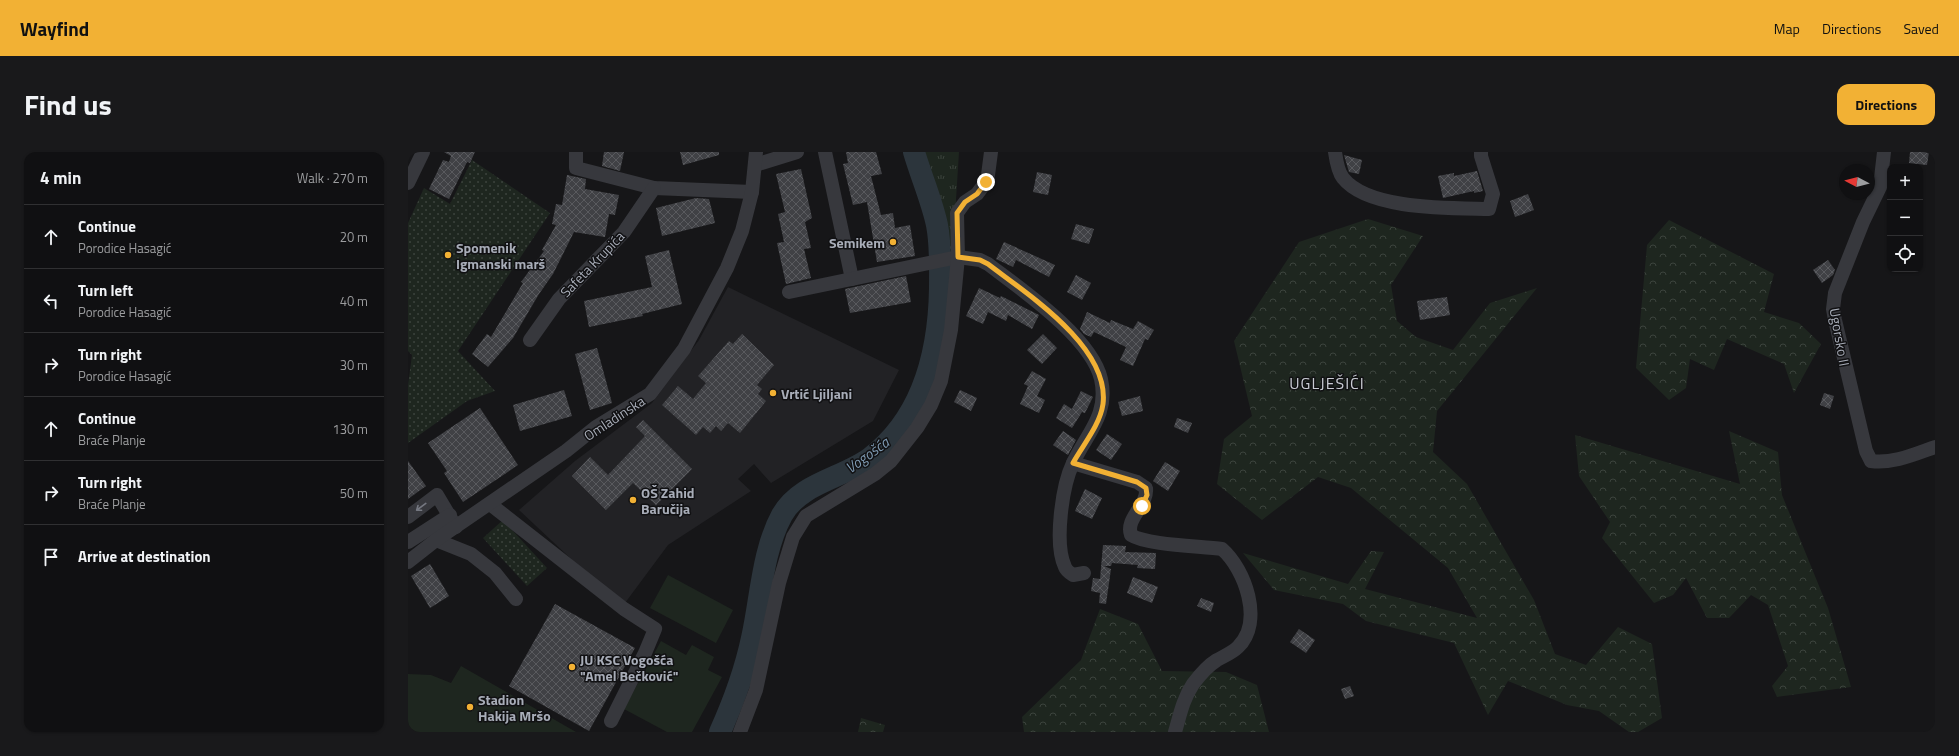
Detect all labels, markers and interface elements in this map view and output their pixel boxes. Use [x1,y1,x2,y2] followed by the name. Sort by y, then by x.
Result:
[20,14,89,43] text: Wayfind
[1774,18,1800,39] text: Map
[1822,18,1881,39] text: Directions
[1903,18,1939,39] text: Saved
[24,83,112,126] text: Find us
[1837,84,1935,125] button: Directions
[1839,164,1875,200] north arrow
[1887,164,1923,272] map controls
[1887,164,1923,200] button: +
[40,165,81,191] text: 4 min
[297,168,368,188] text: Walk · 270 m
[977,173,995,191] route end
[1887,200,1923,236] button: −
[78,215,136,238] text: Continue
[40,226,62,248] icon: ahead
[555,226,629,302] street label: Safeta Krupića
[340,227,368,247] text: 20 m
[829,232,885,253] place label: Semikem
[1887,236,1923,272] button: locate
[456,237,546,274] place label: Spomenik Igmanski marš
[888,237,898,247] marker: Semikem
[78,238,172,258] text: Porodice Hasagić
[443,250,453,260] marker: Spomenik Igmanski marš
[78,279,133,302] text: Turn left
[40,290,62,312] icon: left
[340,291,368,311] text: 40 m
[78,302,172,322] text: Porodice Hasagić
[1825,306,1855,368] street label: Ugorsko II
[78,343,142,366] text: Turn right
[40,354,62,376] icon: right
[340,355,368,375] text: 30 m
[78,366,172,386] text: Porodice Hasagić
[1289,371,1365,395] district label: UGLJEŠIĆI
[781,383,852,404] place label: Vrtić Ljiljani
[768,388,778,398] marker: Vrtić Ljiljani
[579,390,649,446] street label: Omladinska
[78,407,136,430] text: Continue
[40,418,62,440] icon: ahead
[332,419,368,439] text: 130 m
[78,430,146,450] text: Braće Planje
[840,430,895,479] water label: Vogošća
[78,471,142,494] text: Turn right
[40,482,62,504] icon: right
[641,482,694,519] place label: OŠ Zahid Baručija
[340,483,368,503] text: 50 m
[78,494,146,514] text: Braće Planje
[628,495,638,505] marker: OŠ Zahid Baručija
[1133,497,1151,515] route start
[415,503,426,511] one-way arrow
[78,545,211,568] text: Arrive at destination
[40,546,62,568] icon: arrive
[580,649,678,686] place label: JU KSC Vogošća "Amel Bečković"
[567,662,577,672] marker: JU KSC Vogošća "Amel Bečković"
[478,689,551,726] place label: Stadion Hakija Mršo
[465,702,475,712] marker: Stadion Hakija Mršo

